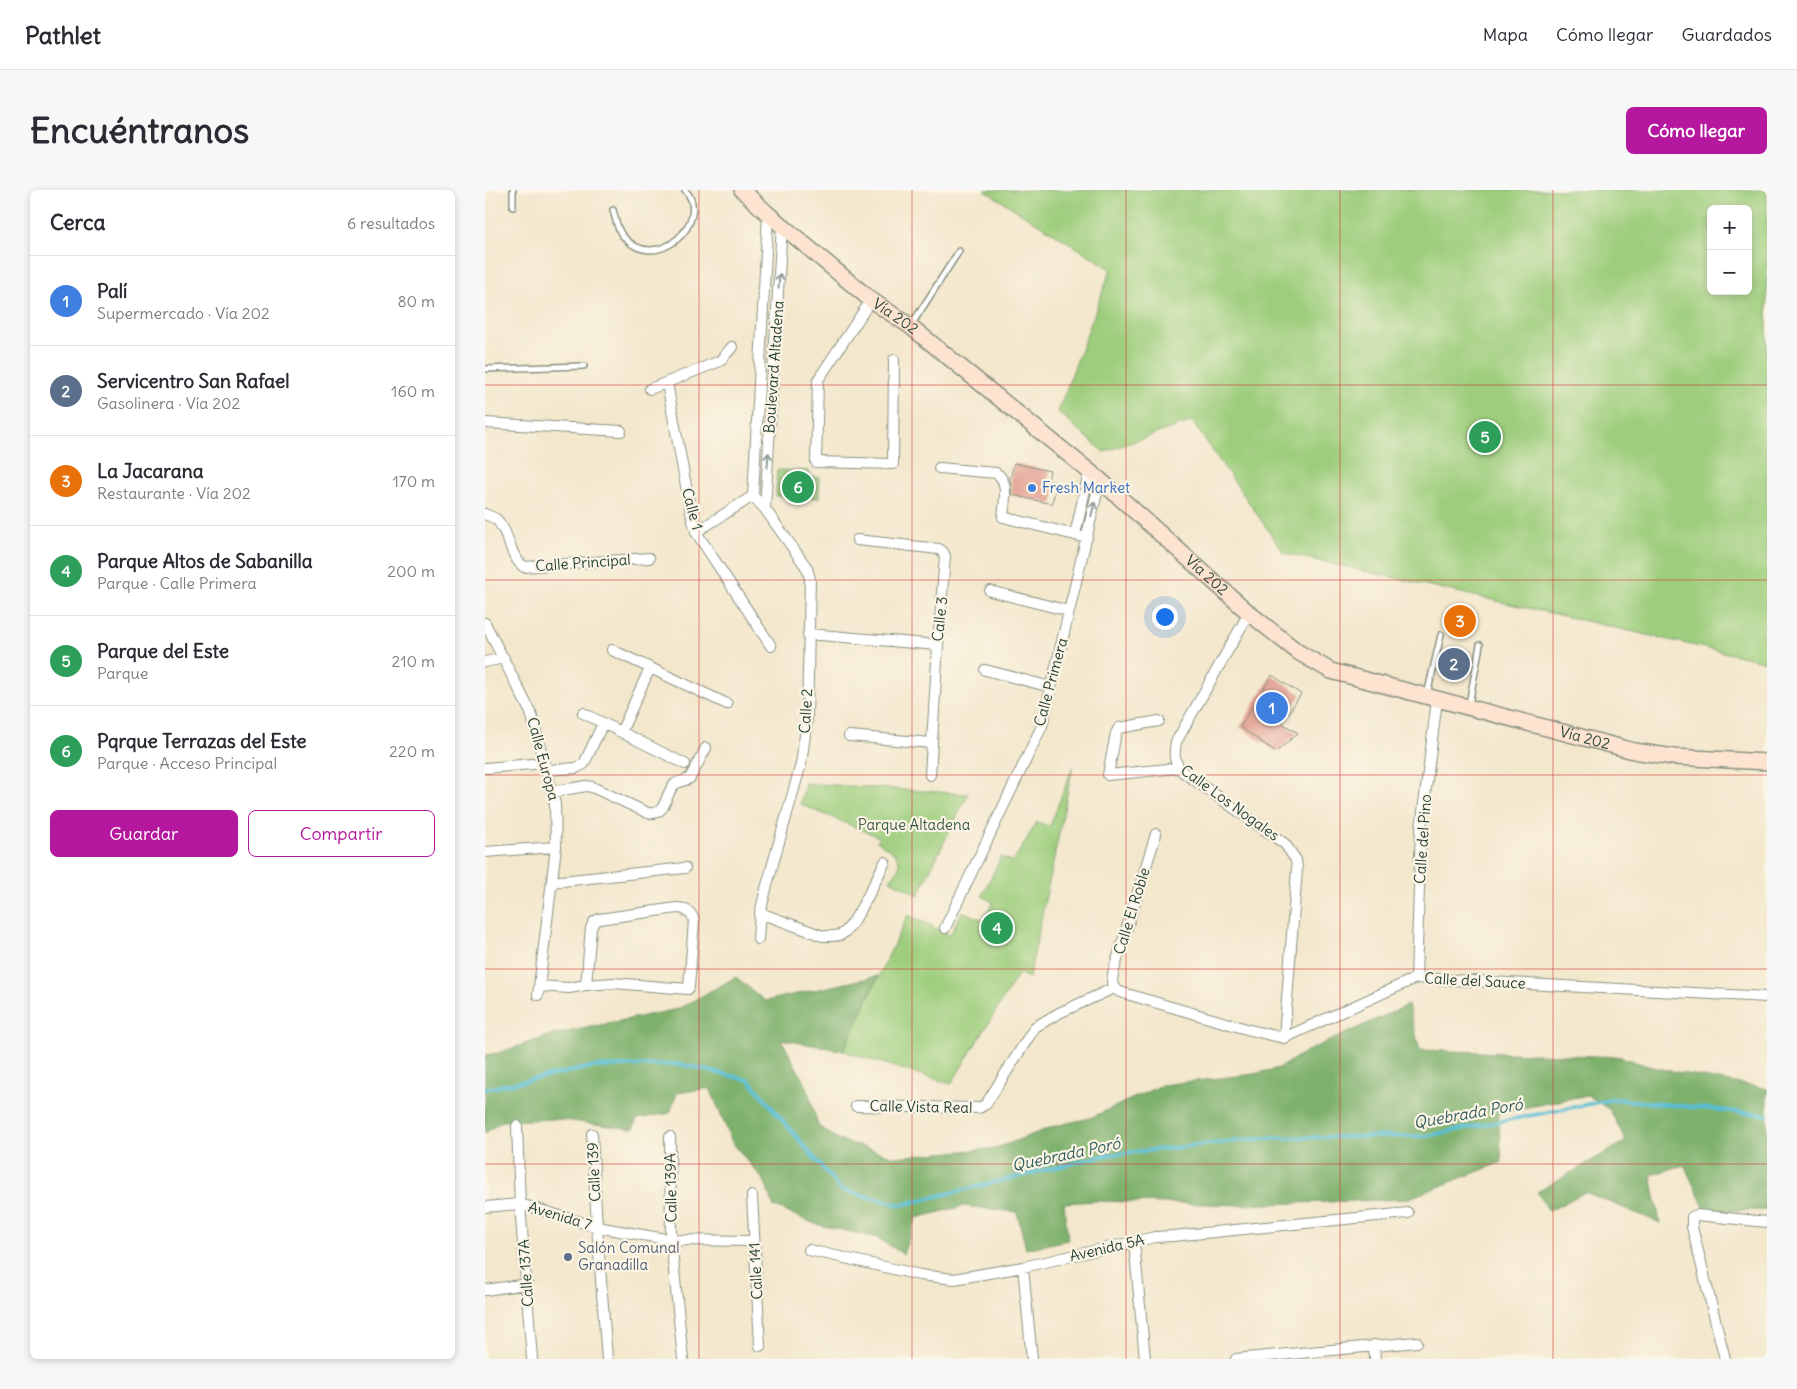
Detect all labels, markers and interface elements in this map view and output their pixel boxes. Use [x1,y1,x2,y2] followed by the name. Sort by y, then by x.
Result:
[25,20,101,50] text: Pathlet
[1483,23,1528,46] text: Mapa
[1556,23,1653,46] text: Cómo llegar
[1681,23,1772,46] text: Guardados
[1626,107,1767,154] button: Cómo llegar
[30,108,249,152] text: Encuéntranos
[1707,205,1752,295] map controls
[1707,205,1752,250] button: +
[50,209,105,236] text: Cerca
[347,213,435,233] text: 6 resultados
[1707,250,1752,295] button: −
[774,273,783,289] one-way arrow
[97,279,127,303] text: Palí
[63,291,69,311] text: 1
[397,291,435,311] text: 80 m
[869,294,923,338] street label: Vía 202
[759,299,788,434] street label: Boulevard Altadena
[97,303,270,323] text: Supermercado · Vía 202
[97,369,290,393] text: Servicentro San Rafael
[62,381,70,401] text: 2
[391,381,435,401] text: 160 m
[97,393,240,413] text: Gasolinera · Vía 202
[1469,418,1501,456] pin: 5
[763,453,772,469] one-way arrow
[97,459,204,483] text: La Jacarana
[782,468,814,506] pin: 6
[61,471,71,491] text: 3
[392,471,435,491] text: 170 m
[1042,478,1130,497] place label: Fresh Market
[1026,482,1038,494] marker: Fresh Market
[97,483,251,503] text: Restaurante · Vía 202
[678,486,707,532] street label: Calle 1
[1089,502,1098,518] one-way arrow
[97,549,313,573] text: Parque Altos de Sabanilla
[535,550,631,575] street label: Calle Principal
[1182,551,1232,599] street label: Vía 202
[61,561,71,581] text: 4
[387,561,435,581] text: 200 m
[97,573,257,593] text: Parque · Calle Primera
[928,595,951,642] street label: Calle 3
[1444,602,1476,640] pin: 3
[1152,604,1178,630] your location
[1030,635,1072,728] street label: Calle Primera
[97,639,229,663] text: Parque del Este
[1438,645,1470,683] pin: 2
[61,651,71,671] text: 5
[392,651,435,671] text: 210 m
[97,663,148,683] text: Parque
[795,688,816,734] street label: Calle 2
[1256,689,1288,727] pin: 1
[523,715,564,803] street label: Calle Europa
[1558,722,1612,753] street label: Vía 202
[97,729,307,753] text: Pqrque Terrazas del Este
[61,741,71,761] text: 6
[389,741,435,761] text: 220 m
[97,753,277,773] text: Parque · Acceso Principal
[1177,760,1283,845] street label: Calle Los Nogales
[1410,793,1435,884] street label: Calle del Pino
[50,810,238,857] button: Guardar
[248,810,435,857] button: Compartir
[858,815,971,834] park label: Parque Altadena
[1109,865,1154,957] street label: Calle El Roble
[981,909,1013,947] pin: 4
[1424,968,1526,993] street label: Calle del Sauce
[1412,1093,1525,1132] water label: Quebrada Poró
[870,1096,973,1117] street label: Calle Vista Real
[1010,1133,1123,1175] water label: Quebrada Poró
[582,1142,605,1202] street label: Calle 139
[660,1153,681,1223] street label: Calle 139A
[526,1197,594,1234] street label: Avenida 7
[1068,1230,1146,1265] street label: Avenida 5A
[514,1238,537,1308] street label: Calle 137A
[578,1238,680,1274] place label: Salón Comunal Granadilla
[745,1242,766,1300] street label: Calle 141
[562,1251,574,1263] marker: Salón Comunal Granadilla

